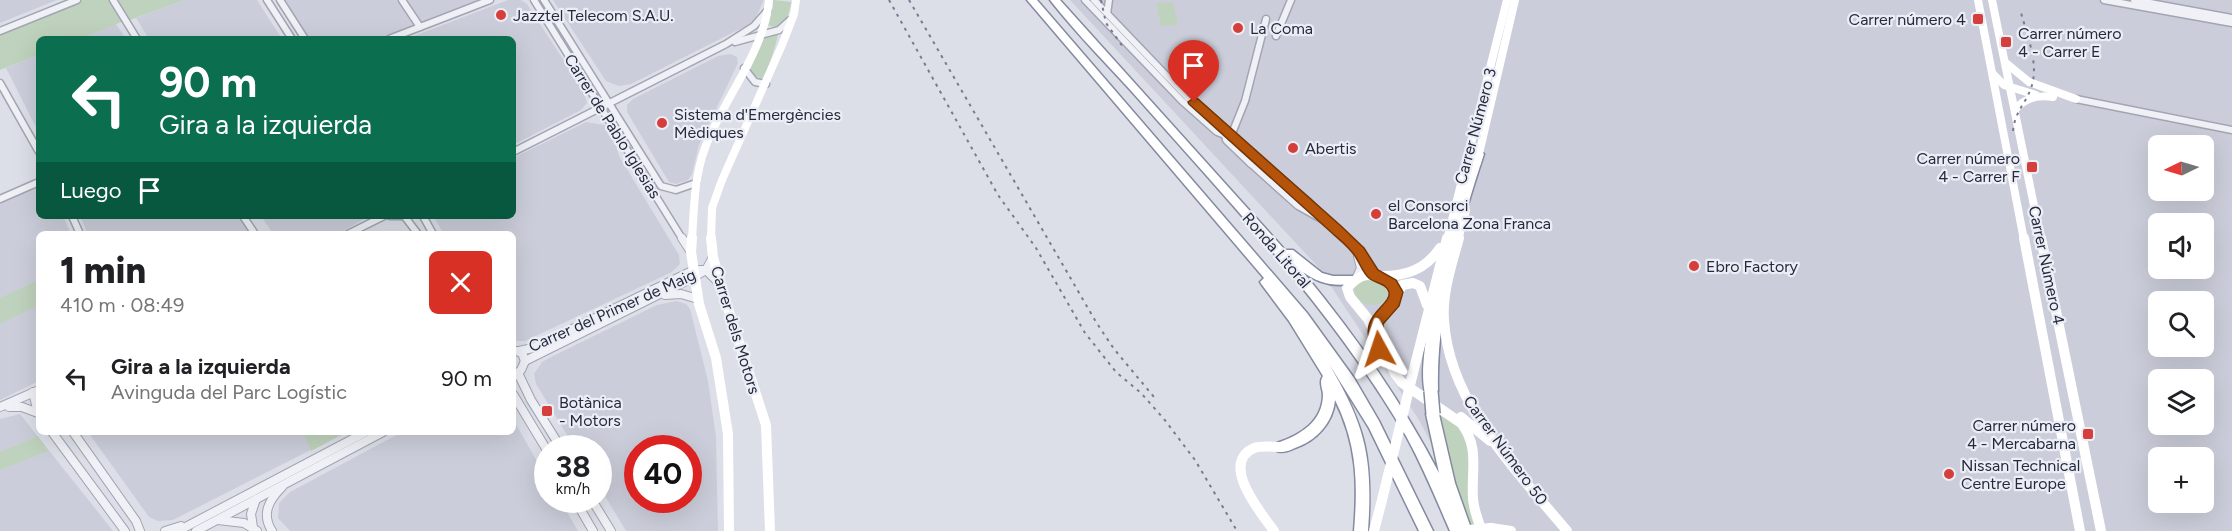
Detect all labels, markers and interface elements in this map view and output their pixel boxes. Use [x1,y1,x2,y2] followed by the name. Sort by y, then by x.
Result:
[513,6,674,25] place label: Jazztel Telecom S.A.U.
[494,8,508,22] marker: Jazztel Telecom S.A.U.
[1849,10,1966,29] place label: Carrer número 4
[1971,12,1985,26] marker: Carrer número 4
[1250,19,1313,38] place label: La Coma
[1231,21,1245,35] marker: La Coma
[2018,24,2122,61] place label: Carrer número 4 - Carrer E
[1999,35,2013,49] marker: Carrer número 4 - Carrer E
[1168,40,1219,102] pin
[1177,49,1210,82] icon: arrive
[560,50,665,202] street label: Carrer de Pablo Iglesias
[159,57,257,108] text: 90 m
[60,60,138,138] icon: left
[1451,66,1500,186] street label: Carrer Número 3
[674,105,841,142] place label: Sistema d'Emergències Mèdiques
[159,108,372,141] text: Gira a la izquierda
[655,116,669,130] marker: Sistema d'Emergències Mèdiques
[2148,135,2214,201] north arrow
[2148,135,2214,513] map controls
[1305,139,1357,158] place label: Abertis
[1286,141,1300,155] marker: Abertis
[1916,149,2020,186] place label: Carrer número 4 - Carrer F
[2025,160,2039,174] marker: Carrer número 4 - Carrer F
[133,174,166,207] icon: arrive
[60,177,121,204] text: Luego
[1388,196,1551,233] place label: el Consorci Barcelona Zona Franca
[2025,204,2068,326] street label: Carrer Número 4
[1369,207,1383,221] marker: el Consorci Barcelona Zona Franca
[1239,209,1315,292] street label: Ronda Litoral
[2148,213,2214,279] button: sound
[60,249,146,292] text: 1 min
[429,251,492,314] button: close
[1706,257,1799,276] place label: Ebro Factory
[1687,259,1701,273] marker: Ebro Factory
[707,264,764,396] street label: Carrer dels Motors
[526,265,699,356] street label: Carrer del Primer de Maig
[2148,291,2214,357] button: search
[60,293,184,317] text: 410 m · 08:49
[1347,317,1411,381] position arrow
[111,353,291,380] text: Gira a la izquierda
[60,362,93,395] icon: left
[441,365,492,392] text: 90 m
[2148,369,2214,435] button: layers
[111,380,347,404] text: Avinguda del Parc Logístic
[1460,392,1552,509] street label: Carrer Número 50
[559,393,622,430] place label: Botànica - Motors
[540,404,554,418] marker: Botànica - Motors
[1967,416,2076,453] place label: Carrer número 4 - Mercabarna
[2081,427,2095,441] marker: Carrer número 4 - Mercabarna
[624,435,702,513] speed limit sign: 40
[2148,447,2214,513] button: +
[555,448,591,485] text: 38
[1961,456,2080,493] place label: Nissan Technical Centre Europe
[1942,467,1956,481] marker: Nissan Technical Centre Europe
[556,480,590,498] text: km/h

